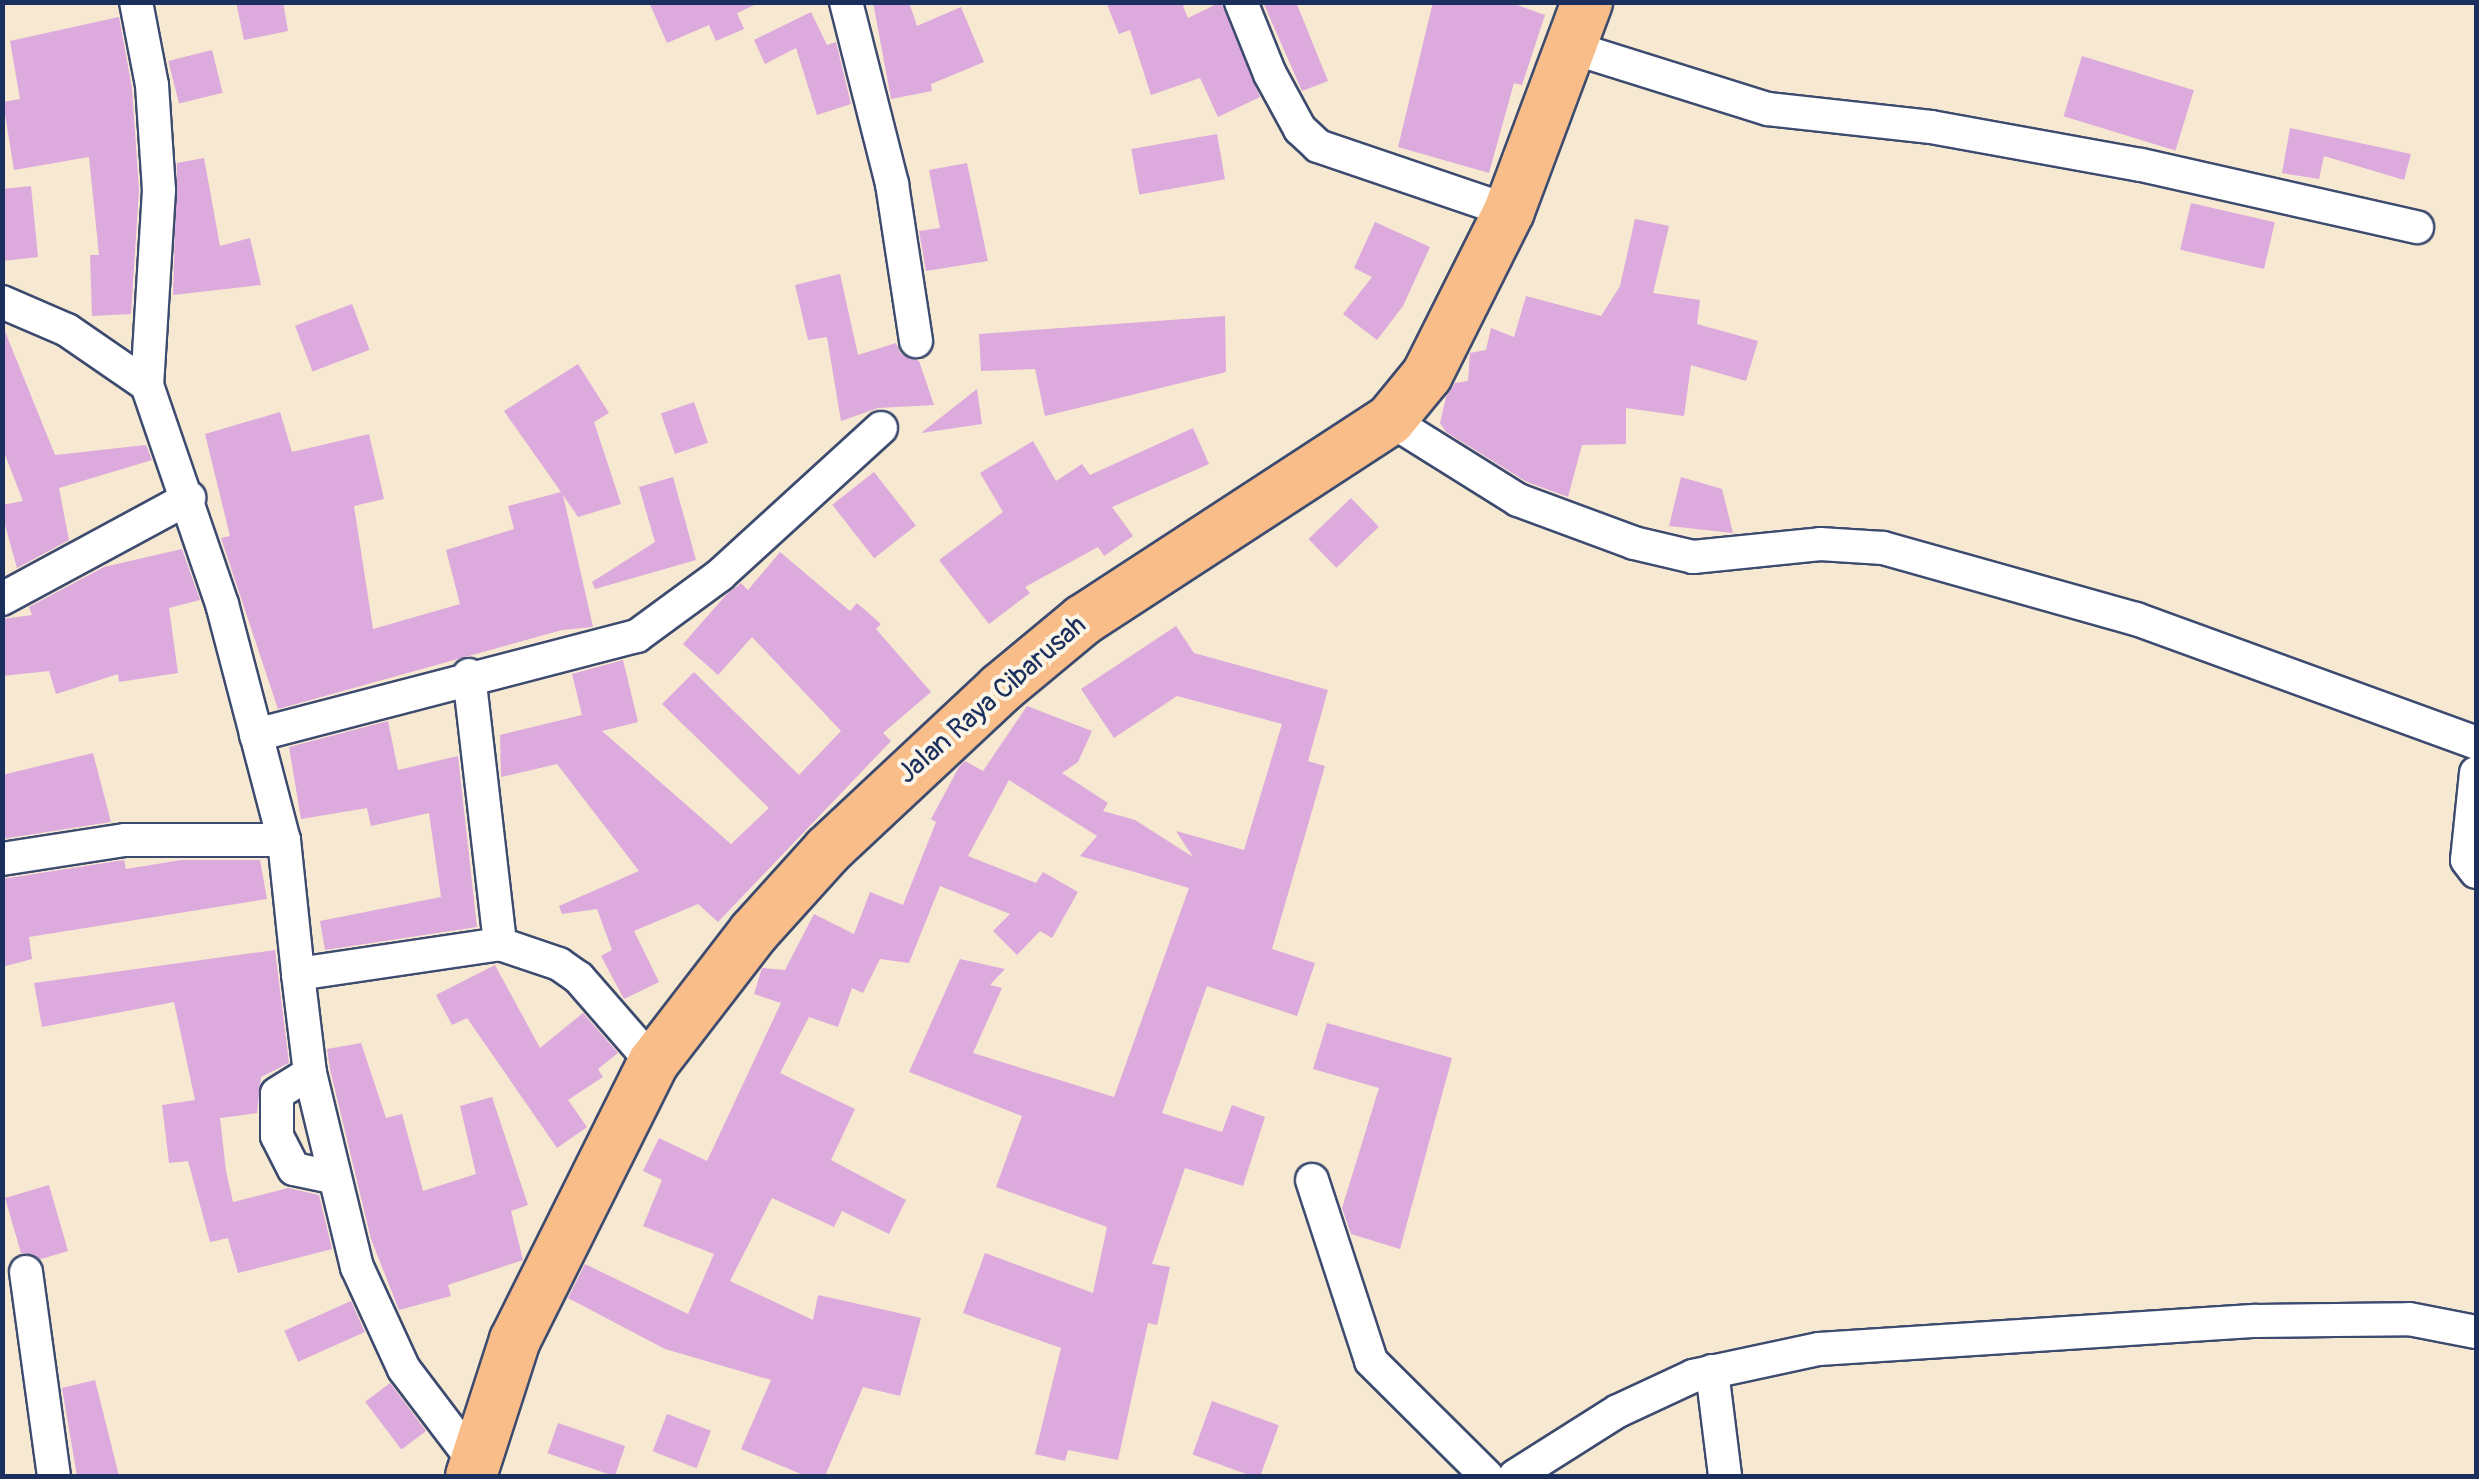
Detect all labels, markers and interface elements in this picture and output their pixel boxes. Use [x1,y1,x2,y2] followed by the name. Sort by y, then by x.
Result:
[891,609,1093,791] street label: Jalan Raya Cibarusah

